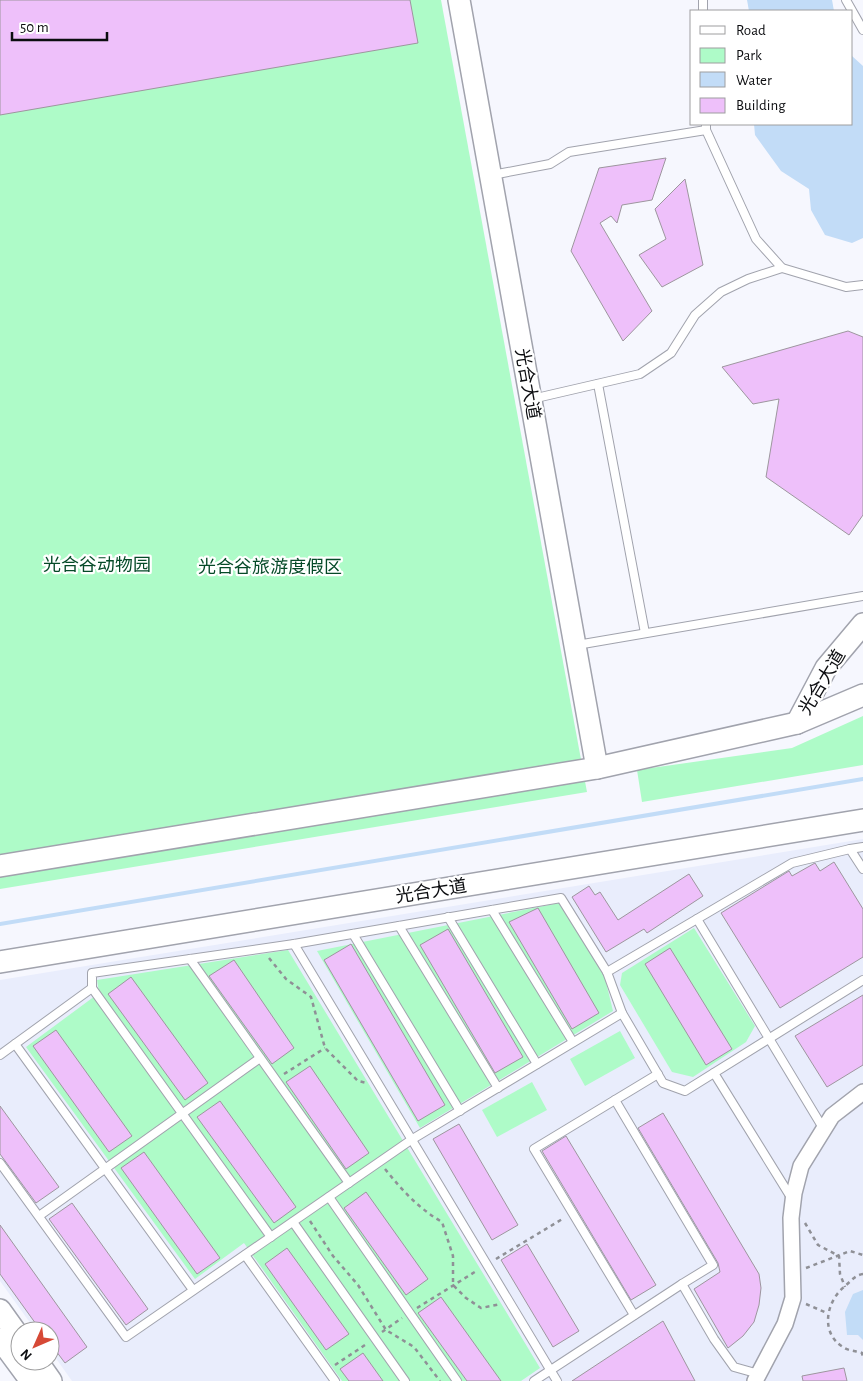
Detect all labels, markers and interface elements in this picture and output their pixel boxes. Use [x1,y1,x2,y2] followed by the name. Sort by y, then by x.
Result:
[12,10,108,42] scale bar
[690,10,853,125] legend
[20,20,49,35] text: 50 m
[736,23,766,38] text: Road
[736,48,762,63] text: Park
[736,73,772,88] text: Water
[736,98,786,113] text: Building
[512,347,544,421] street label: 光合大道
[43,555,151,575] park label: 光合谷动物园
[198,557,342,577] park label: 光合谷旅游度假区
[795,646,849,718] street label: 光合大道
[394,875,468,907] street label: 光合大道
[10,1321,60,1371] north arrow
[18,1346,35,1363] text: N

